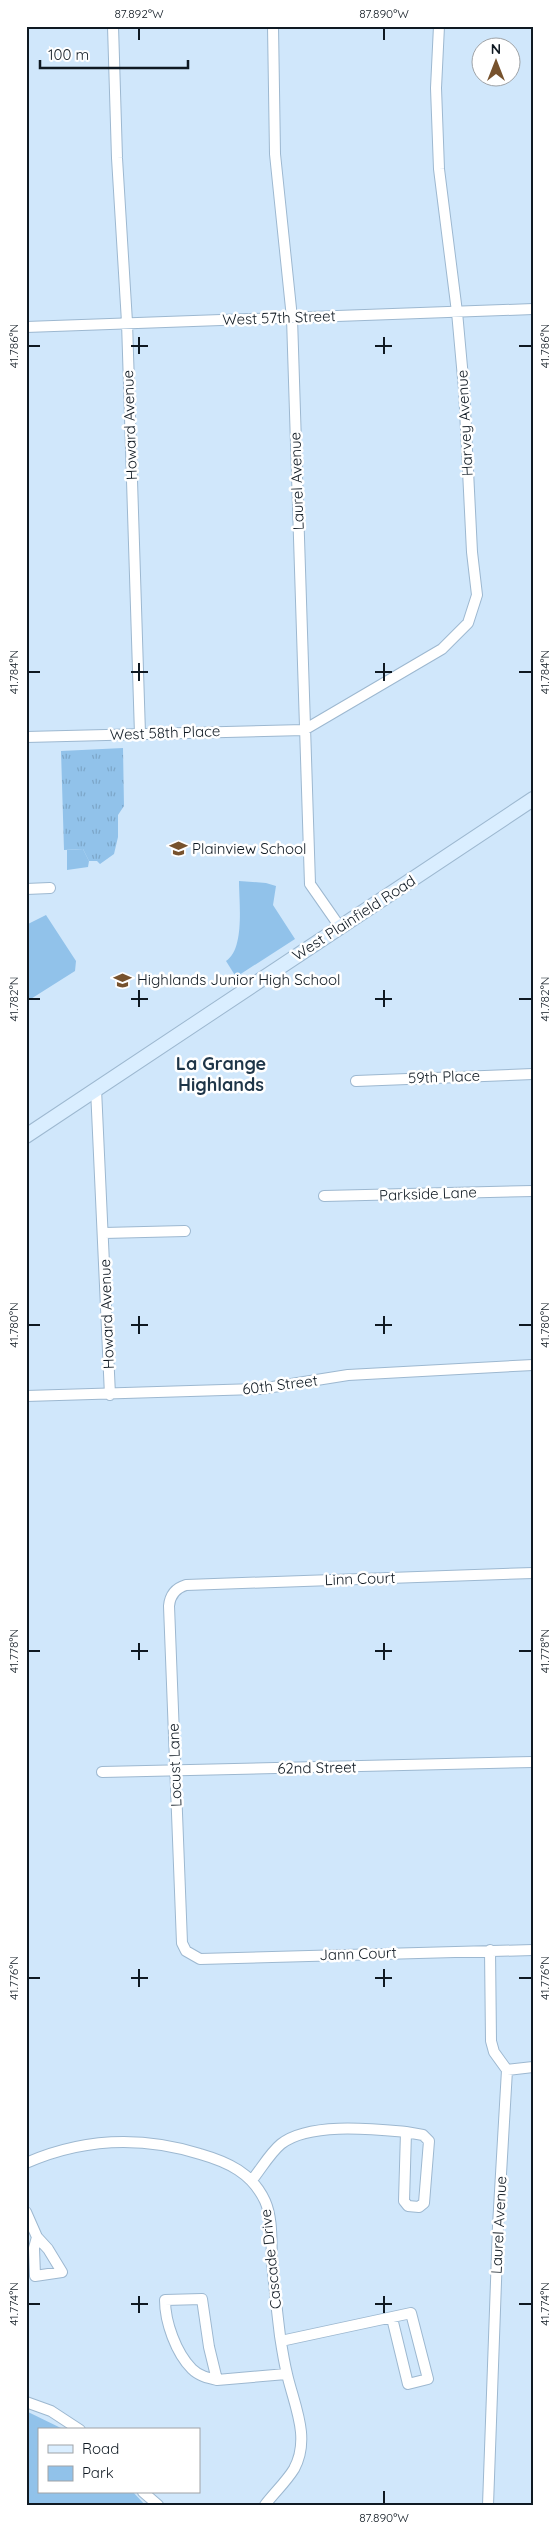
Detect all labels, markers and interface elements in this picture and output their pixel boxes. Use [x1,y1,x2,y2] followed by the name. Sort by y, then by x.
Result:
[114,6,164,21] text: 87.892°W
[359,6,409,21] text: 87.890°W
[40,38,188,70] scale bar
[472,38,522,88] north arrow
[491,40,501,58] text: N
[48,45,89,64] text: 100 m
[222,306,336,329] street label: West 57th Street
[6,324,21,368] text: 41.786°N
[537,324,552,368] text: 41.786°N
[452,369,477,477] street label: Harvey Avenue
[118,370,141,480] street label: Howard Avenue
[285,432,308,530] street label: Laurel Avenue
[6,650,21,694] text: 41.784°N
[537,650,552,694] text: 41.784°N
[109,721,221,744] street label: West 58th Place
[168,839,188,859] school or university icon: Plainview School
[192,839,307,858] place label: Plainview School
[289,871,419,965] street label: West Plainfield Road
[113,970,133,990] school or university icon: Highlands Junior High School
[137,970,341,989] place label: Highlands Junior High School
[6,977,21,1021] text: 41.782°N
[537,977,552,1021] text: 41.782°N
[176,1052,266,1096] district label: La Grange Highlands
[408,1066,480,1087] street label: 59th Place
[379,1182,477,1205] street label: Parkside Lane
[95,1259,118,1369] street label: Howard Avenue
[6,1302,21,1348] text: 41.780°N
[537,1302,552,1348] text: 41.780°N
[241,1370,319,1399] street label: 60th Street
[324,1568,396,1589] street label: Linn Court
[6,1629,21,1673] text: 41.778°N
[537,1629,552,1673] text: 41.778°N
[164,1723,185,1807] street label: Locust Lane
[277,1757,357,1778] street label: 62nd Street
[319,1943,397,1964] street label: Jann Court
[6,1956,21,2000] text: 41.776°N
[537,1956,552,2000] text: 41.776°N
[486,2175,511,2275] street label: Laurel Avenue
[256,2208,285,2310] street label: Cascade Drive
[6,2282,21,2326] text: 41.774°N
[537,2282,552,2326] text: 41.774°N
[38,2428,200,2494] legend
[82,2439,119,2458] text: Road
[82,2463,114,2482] text: Park
[359,2510,409,2525] text: 87.890°W

